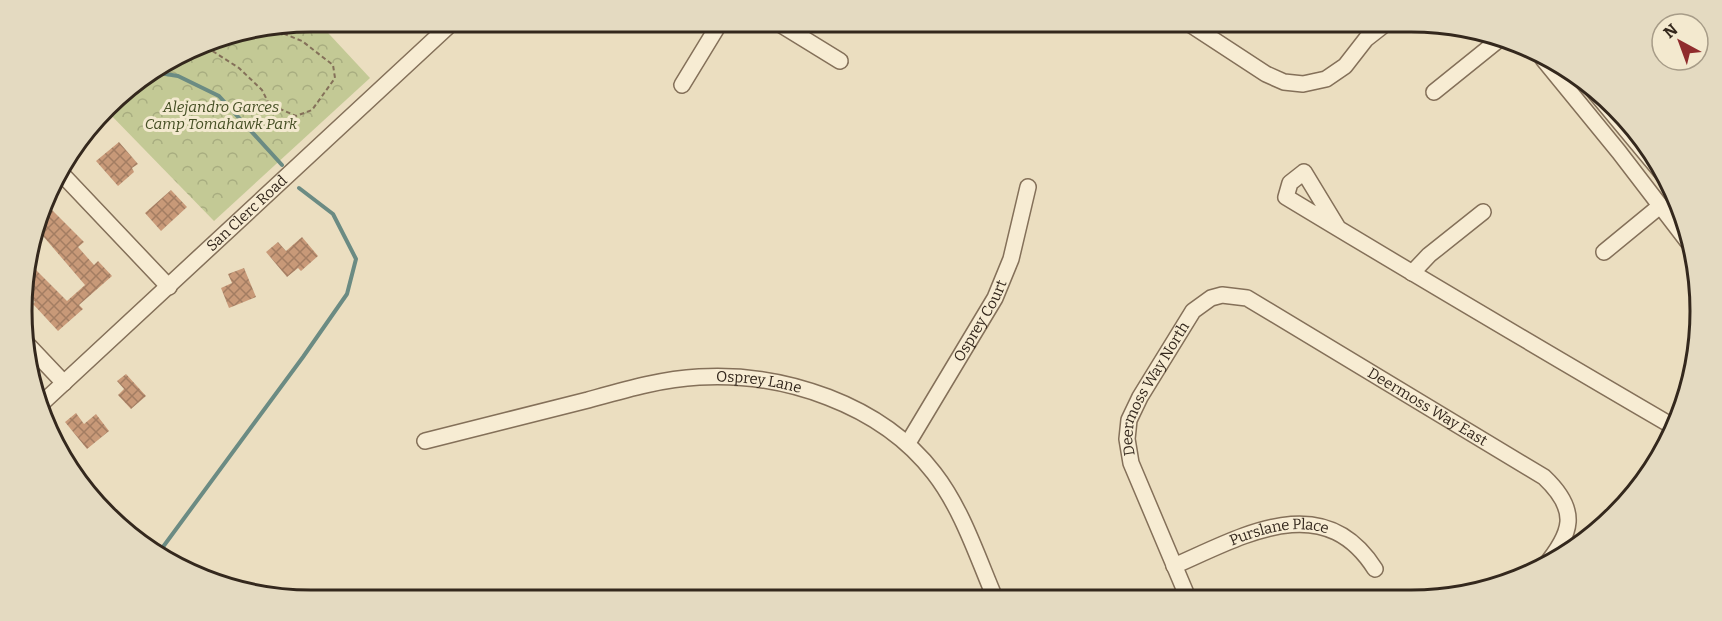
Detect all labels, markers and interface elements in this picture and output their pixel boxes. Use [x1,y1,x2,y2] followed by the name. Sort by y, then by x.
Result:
[1650,12,1710,72] north arrow
[1660,20,1681,42] text: N
[145,98,298,133] park label: Alejandro Garces Camp Tomahawk Park
[203,171,291,255] street label: San Clerc Road
[950,277,1011,365] street label: Osprey Court
[1118,318,1193,457] street label: Deermoss Way North
[1364,364,1491,450] street label: Deermoss Way East
[716,367,804,397] street label: Osprey Lane
[1227,515,1331,550] street label: Purslane Place

